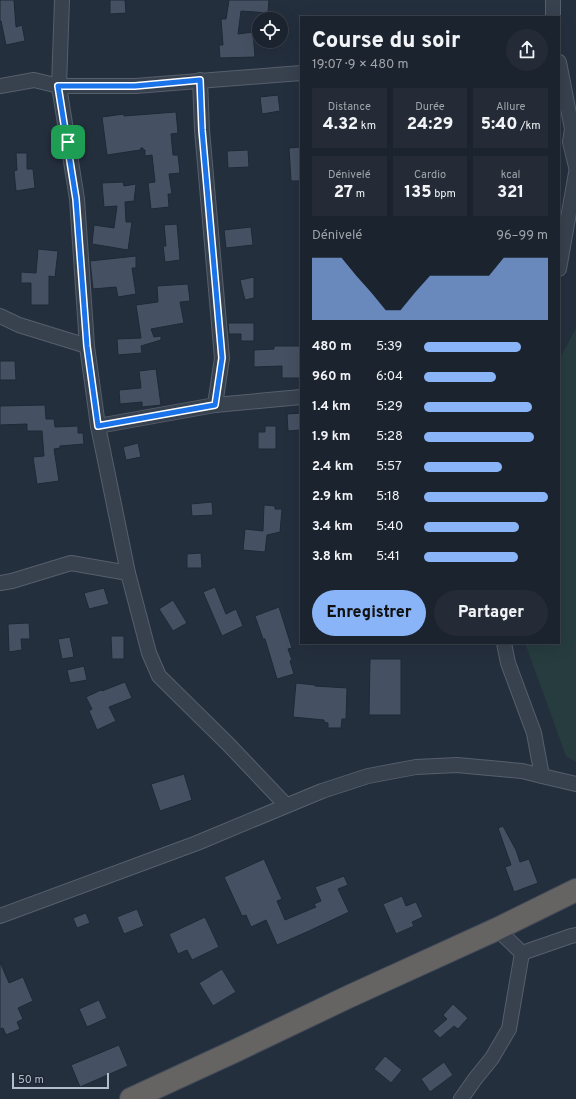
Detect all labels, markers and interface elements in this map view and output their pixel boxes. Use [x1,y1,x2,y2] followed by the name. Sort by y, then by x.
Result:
[252,12,288,48] map controls
[252,12,288,48] button: locate
[312,28,460,55] text: Course du soir
[506,29,548,71] button: share
[312,57,408,73] text: 19:07 · 9 × 480 m
[328,100,371,114] text: Distance
[415,100,445,114] text: Durée
[496,100,525,114] text: Allure
[323,114,358,136] text: 4.32
[407,114,453,136] text: 24:29
[481,114,518,136] text: 5:40
[358,119,376,133] text: km
[518,119,541,133] text: /km
[51,125,85,159] pin
[57,131,79,153] icon: arrive
[328,168,371,182] text: Dénivelé
[414,168,446,182] text: Cardio
[501,168,520,182] text: kcal
[334,182,353,204] text: 27
[404,182,432,204] text: 135
[497,182,524,204] text: 321
[353,187,365,201] text: m
[432,187,456,201] text: bpm
[312,228,362,244] text: Dénivelé
[496,228,548,244] text: 96–99 m
[312,339,352,355] text: 480 m
[376,339,402,355] text: 5:39
[312,369,351,385] text: 960 m
[376,369,403,385] text: 6:04
[312,399,351,415] text: 1.4 km
[376,399,403,415] text: 5:29
[312,429,350,445] text: 1.9 km
[376,429,403,445] text: 5:28
[312,459,353,475] text: 2.4 km
[376,459,402,475] text: 5:57
[312,489,353,505] text: 2.9 km
[376,489,400,505] text: 5:18
[312,519,353,535] text: 3.4 km
[376,519,403,535] text: 5:40
[312,549,353,565] text: 3.8 km
[376,549,400,565] text: 5:41
[312,590,426,636] button: Enregistrer
[434,590,548,636] button: Partager
[12,1071,109,1090] scale bar
[18,1073,44,1087] text: 50 m

